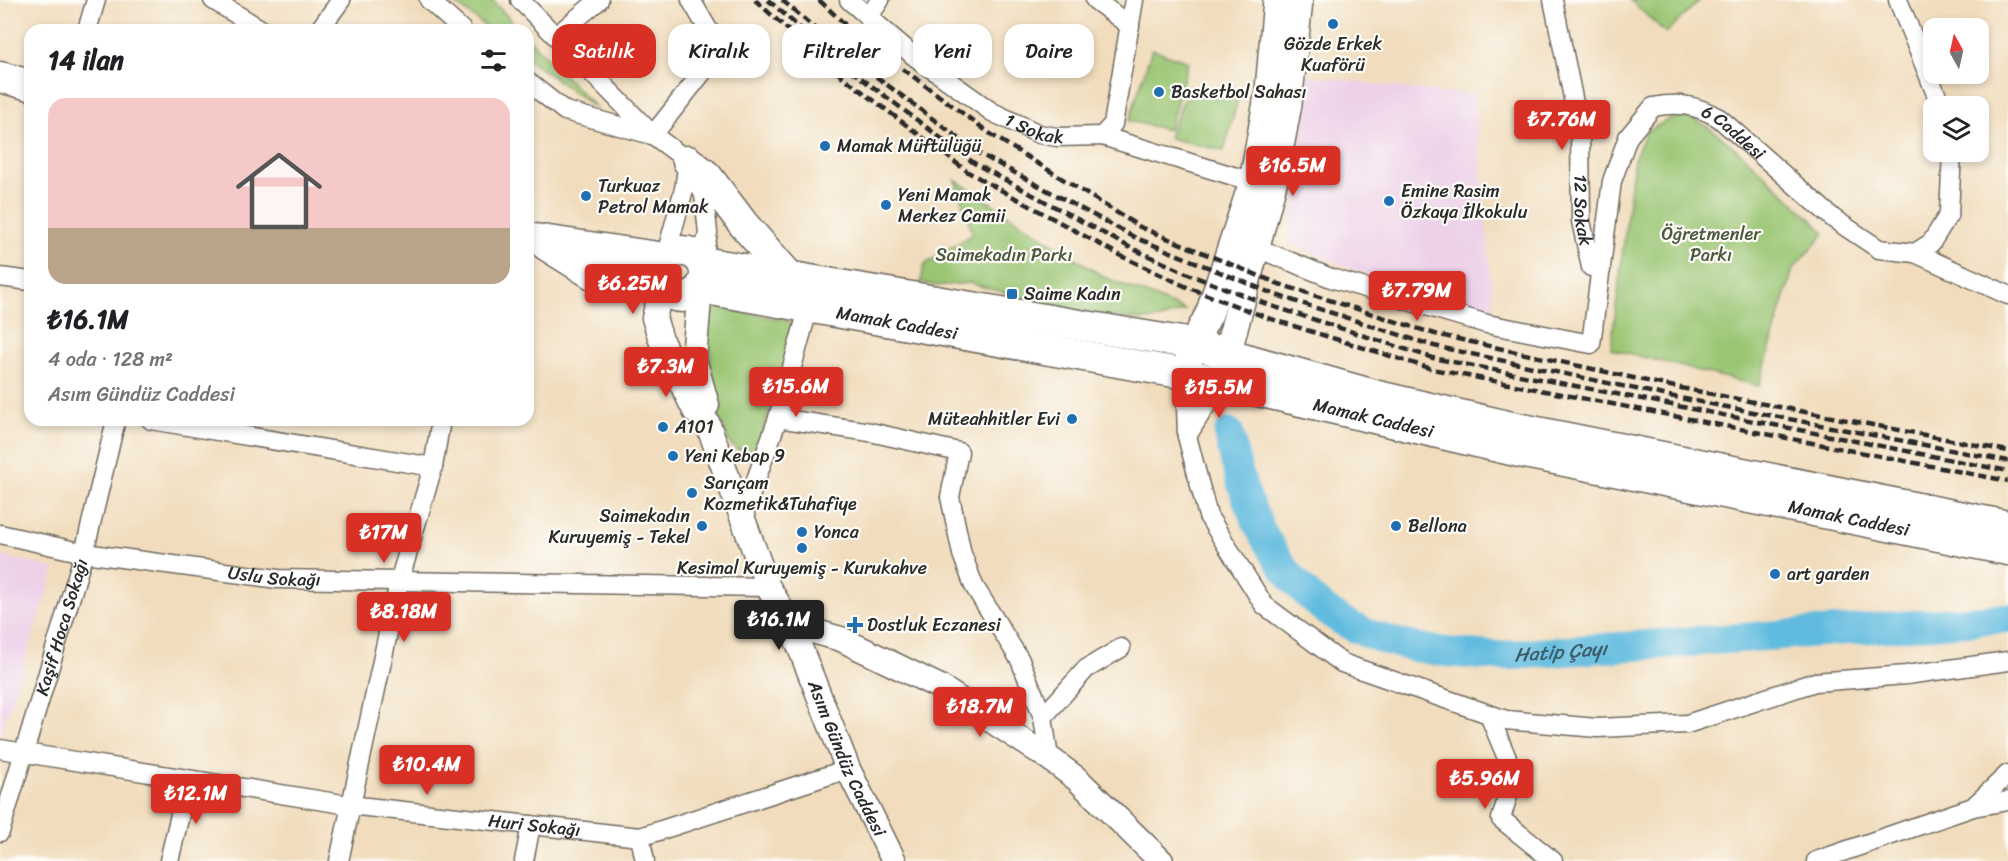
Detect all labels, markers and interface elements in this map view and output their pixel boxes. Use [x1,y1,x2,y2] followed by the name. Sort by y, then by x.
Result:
[1326,17,1340,31] marker: Gözde Erkek Kuaförü
[1923,18,1989,84] north arrow
[1923,18,1989,162] map controls
[552,24,656,78] chip: Satılık
[668,24,770,78] chip: Kiralık
[782,24,901,78] chip: Filtreler
[913,24,992,78] chip: Yeni
[1004,24,1094,78] chip: Daire
[1284,28,1382,81] place label: Gözde Erkek Kuaförü
[48,37,124,83] text: 14 ilan
[477,44,510,77] icon: filters
[1171,76,1306,108] place label: Basketbol Sahası
[1152,85,1166,99] marker: Basketbol Sahası
[1696,95,1774,169] street label: 6 Caddesi
[1923,96,1989,162] button: layers
[1513,100,1611,151] pin: ₺7.76M
[1528,102,1596,137] text: ₺7.76M
[999,104,1064,153] street label: 1 Sokak
[837,130,982,162] place label: Mamak Müftülüğü
[225,137,333,245] icon: home
[818,139,832,153] marker: Mamak Müftülüğü
[1244,146,1342,197] pin: ₺16.5M
[1260,148,1326,183] text: ₺16.5M
[598,170,709,223] place label: Turkuaz Petrol Mamak
[1564,174,1602,249] street label: 12 Sokak
[1401,175,1528,228] place label: Emine Rasim Özkaya İlkokulu
[898,179,1006,232] place label: Yeni Mamak Merkez Camii
[579,189,593,203] marker: Turkuaz Petrol Mamak
[1382,194,1396,208] marker: Emine Rasim Özkaya İlkokulu
[879,198,893,212] marker: Yeni Mamak Merkez Camii
[1661,218,1762,271] park label: Öğretmenler Parkı
[935,239,1073,271] park label: Saimekadın Parkı
[584,264,682,315] pin: ₺6.25M
[599,266,667,301] text: ₺6.25M
[1368,271,1466,322] pin: ₺7.79M
[1383,273,1451,308] text: ₺7.79M
[1024,278,1121,310] place label: Saime Kadın
[1005,287,1019,301] marker: Saime Kadın
[48,296,129,342] text: ₺16.1M
[834,296,961,350] street label: Mamak Caddesi
[48,342,173,377] text: 4 oda · 128 m²
[624,347,708,398] pin: ₺7.3M
[638,349,694,384] text: ₺7.3M
[747,367,845,418] pin: ₺15.6M
[1170,368,1268,419] pin: ₺15.5M
[763,369,829,404] text: ₺15.6M
[1186,370,1252,405] text: ₺15.5M
[48,377,235,412] text: Asım Gündüz Caddesi
[1310,388,1438,448] street label: Mamak Caddesi
[928,403,1061,435] place label: Müteahhitler Evi
[674,411,714,443] place label: A101
[1065,412,1079,426] marker: Müteahhitler Evi
[656,420,670,434] marker: A101
[685,440,785,472] place label: Yeni Kebap 9
[666,449,680,463] marker: Yeni Kebap 9
[704,467,857,520] place label: Sarıçam Kozmetik&Tuhafiye
[685,486,699,500] marker: Sarıçam Kozmetik&Tuhafiye
[1786,490,1913,546] street label: Mamak Caddesi
[549,500,691,553] place label: Saimekadın Kuruyemiş - Tekel
[1408,510,1467,542] place label: Bellona
[348,513,420,564] pin: ₺17M
[360,515,408,550] text: ₺17M
[814,516,860,548] place label: Yonca
[695,519,709,533] marker: Saimekadın Kuruyemiş - Tekel
[1389,519,1403,533] marker: Bellona
[795,525,809,539] marker: Yonca
[795,541,809,555] marker: Kesimal Kuruyemiş - Kurukahve
[677,552,927,584] place label: Kesimal Kuruyemiş - Kurukahve
[26,555,97,700] street label: Kaşif Hoca Sokağı
[226,556,321,596] street label: Uslu Sokağı
[1787,558,1870,590] place label: art garden
[1768,567,1782,581] marker: art garden
[355,592,453,643] pin: ₺8.18M
[371,594,437,629] text: ₺8.18M
[730,600,828,651] pin: ₺16.1M
[748,602,810,637] text: ₺16.1M
[867,609,1002,641] place label: Dostluk Eczanesi
[848,618,862,632] marker: Dostluk Eczanesi
[1513,631,1609,673] water label: Hatip Çayı
[798,674,896,843] street label: Asım Gündüz Caddesi
[931,687,1029,738] pin: ₺18.7M
[947,689,1013,724] text: ₺18.7M
[378,745,476,796] pin: ₺10.4M
[393,747,461,782] text: ₺10.4M
[1436,759,1534,810] pin: ₺5.96M
[1450,761,1520,796] text: ₺5.96M
[147,774,245,825] pin: ₺12.1M
[165,776,227,811] text: ₺12.1M
[487,804,582,846] street label: Huri Sokağı

